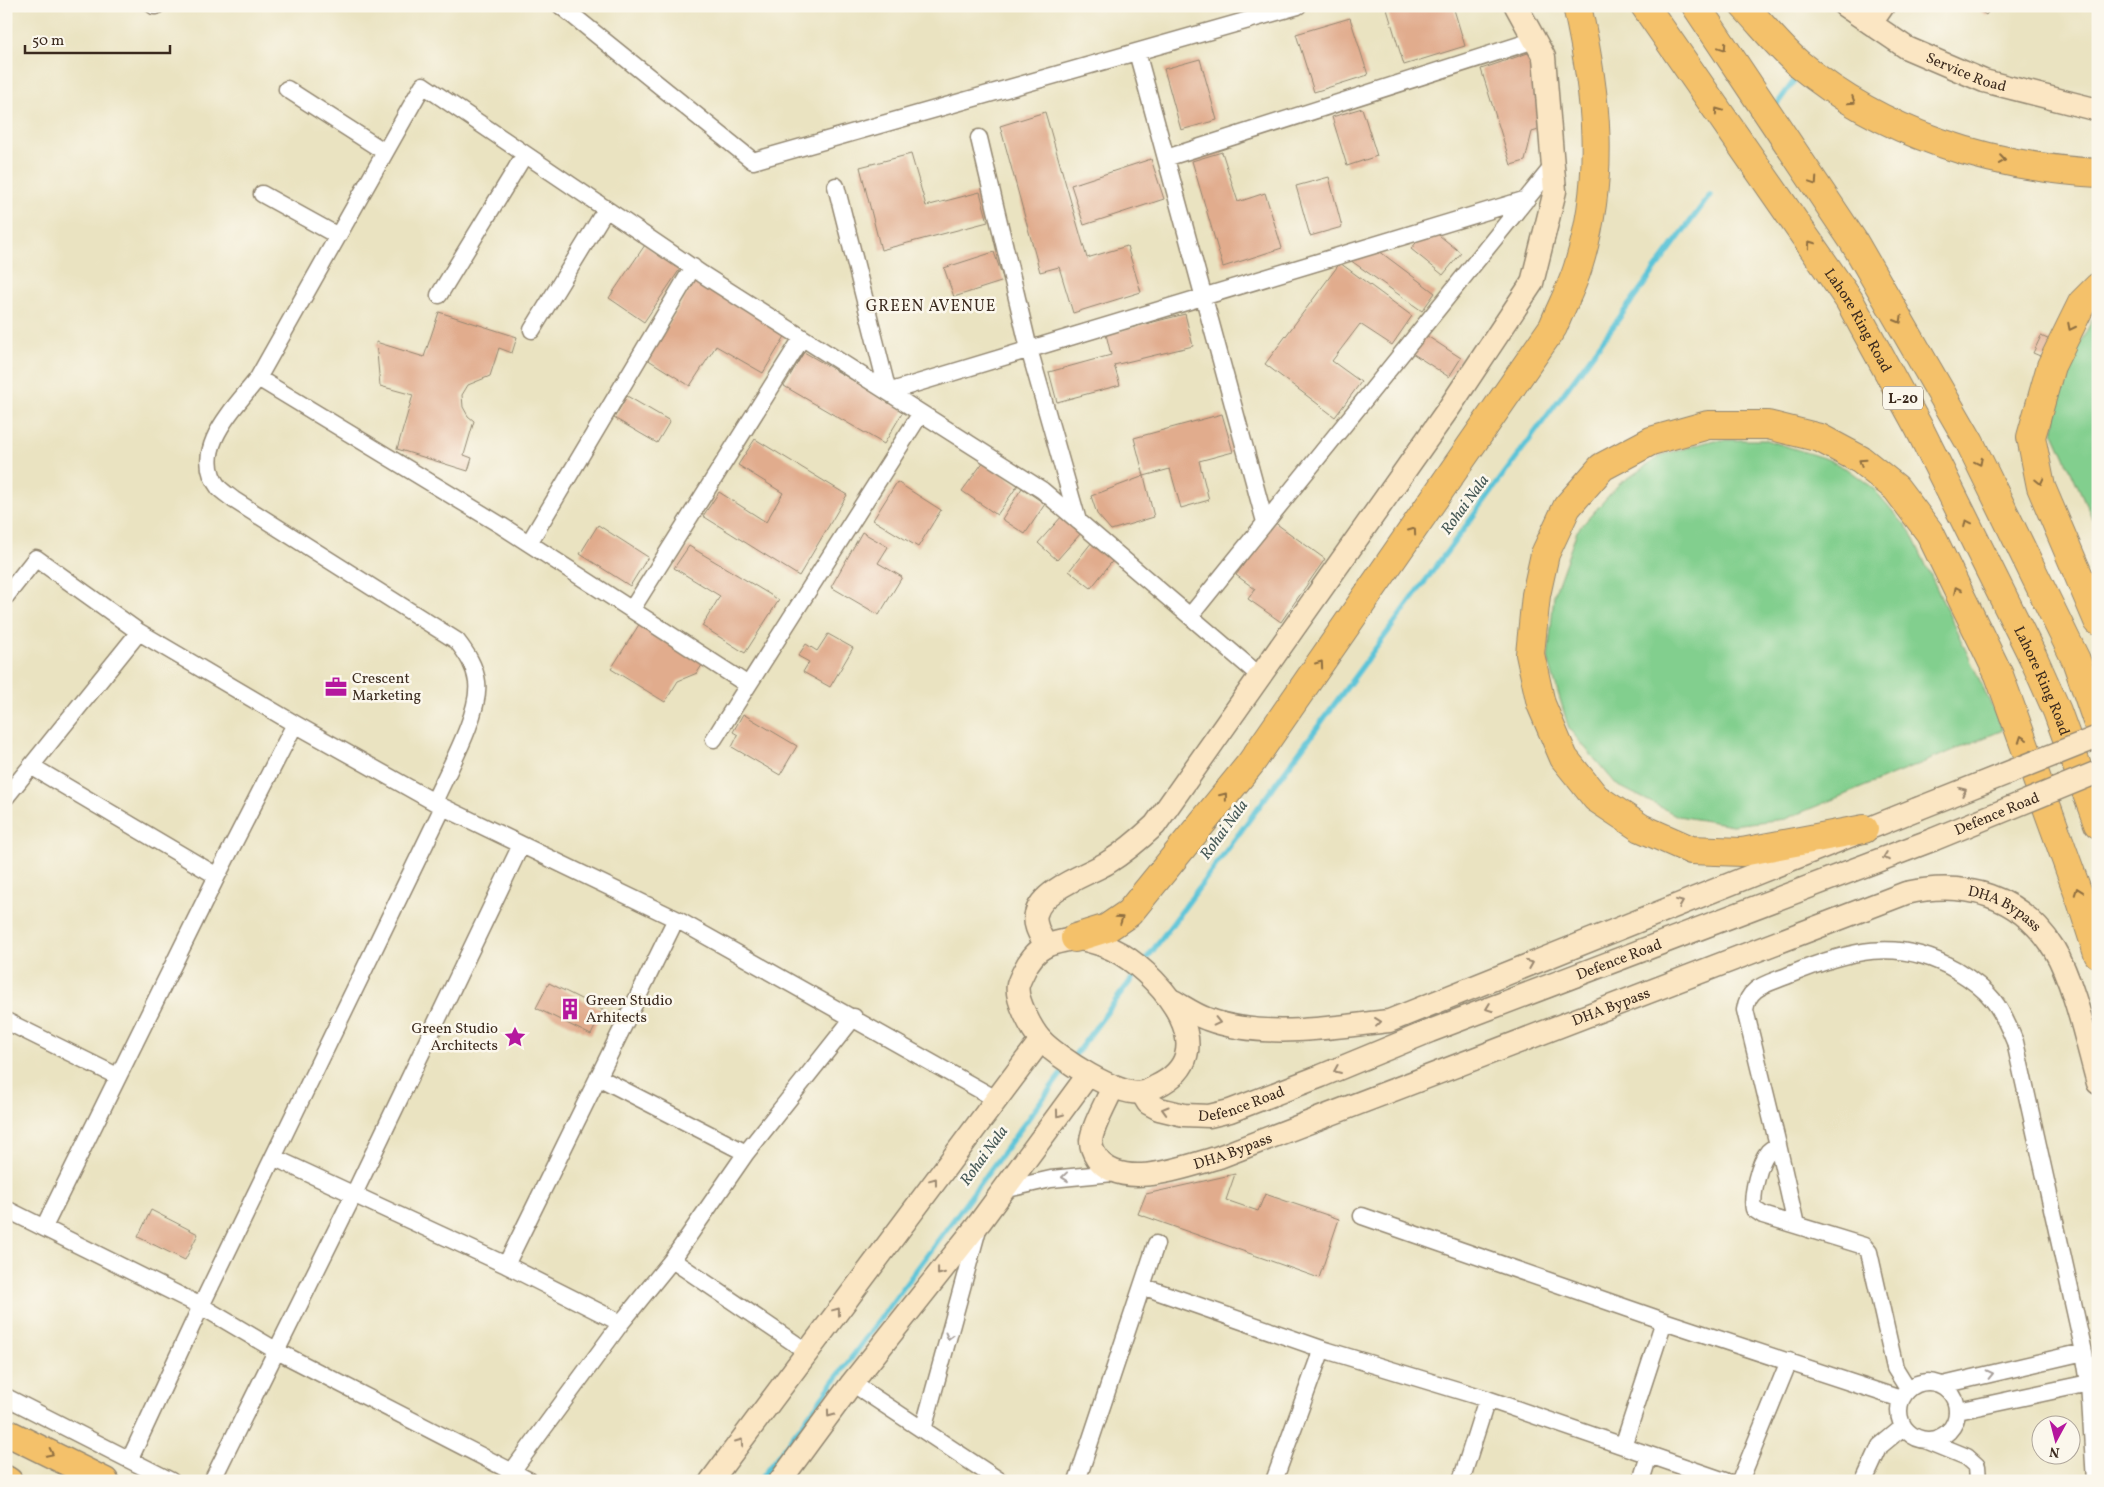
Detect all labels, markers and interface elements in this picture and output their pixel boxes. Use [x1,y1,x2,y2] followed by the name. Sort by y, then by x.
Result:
[25,22,170,54] scale bar
[32,31,64,52] text: 50 m
[1717,42,1727,51] one-way arrow
[1922,48,2008,98] street label: Service Road
[1846,95,1855,104] one-way arrow
[1715,107,1724,117] one-way arrow
[1997,155,2006,165] one-way arrow
[1807,177,1817,186] one-way arrow
[1808,241,1817,250] one-way arrow
[1818,265,1896,377] street label: Lahore Ring Road
[866,296,996,318] district label: GREEN AVENUE
[1892,315,1902,324] one-way arrow
[2066,322,2077,331] one-way arrow
[1883,386,1923,409] road number: L-20
[1973,456,1983,465] one-way arrow
[1858,459,1868,468] one-way arrow
[1436,470,1495,540] water label: Rohai Nala
[2034,477,2045,486] one-way arrow
[1963,520,1973,529] one-way arrow
[1407,527,1416,537] one-way arrow
[1953,586,1964,595] one-way arrow
[2007,623,2074,739] street label: Lahore Ring Road
[1314,660,1323,670] one-way arrow
[352,669,422,707] place label: Crescent Marketing
[323,674,349,700] office icon: Crescent Marketing
[2018,735,2028,743] one-way arrow
[1958,786,1967,797] one-way arrow
[1952,788,2043,842] street label: Defence Road
[1219,793,1227,802] one-way arrow
[1195,795,1254,865] water label: Rohai Nala
[1883,851,1891,861] one-way arrow
[1966,882,2046,937] street label: DHA Bypass
[2074,888,2084,896] one-way arrow
[1675,899,1684,909] one-way arrow
[1114,916,1123,925] one-way arrow
[1574,935,1665,986] street label: Defence Road
[1525,960,1534,970] one-way arrow
[1569,983,1653,1032] street label: DHA Bypass
[586,991,672,1029] place label: Green Studio Arhitects
[557,996,583,1022] building icon: Green Studio Arhitects
[1485,1002,1494,1013] one-way arrow
[1212,1016,1221,1027] one-way arrow
[1374,1017,1382,1028] one-way arrow
[412,1019,498,1057] place label: Green Studio Architects
[502,1024,528,1050] place icon: Green Studio Architects
[1333,1064,1342,1074] one-way arrow
[1198,1082,1288,1128] street label: Defence Road
[1161,1105,1170,1116] one-way arrow
[1056,1108,1065,1118] one-way arrow
[955,1121,1014,1191] water label: Rohai Nala
[1191,1129,1275,1176] street label: DHA Bypass
[1061,1172,1069,1183] one-way arrow
[929,1178,937,1187] one-way arrow
[938,1266,946,1275] one-way arrow
[831,1308,839,1317] one-way arrow
[944,1332,955,1341] one-way arrow
[1986,1369,1995,1380] one-way arrow
[827,1408,836,1418] one-way arrow
[2032,1414,2082,1464] north arrow
[733,1438,743,1447] one-way arrow
[2048,1441,2061,1461] text: N
[45,1447,54,1457] one-way arrow

